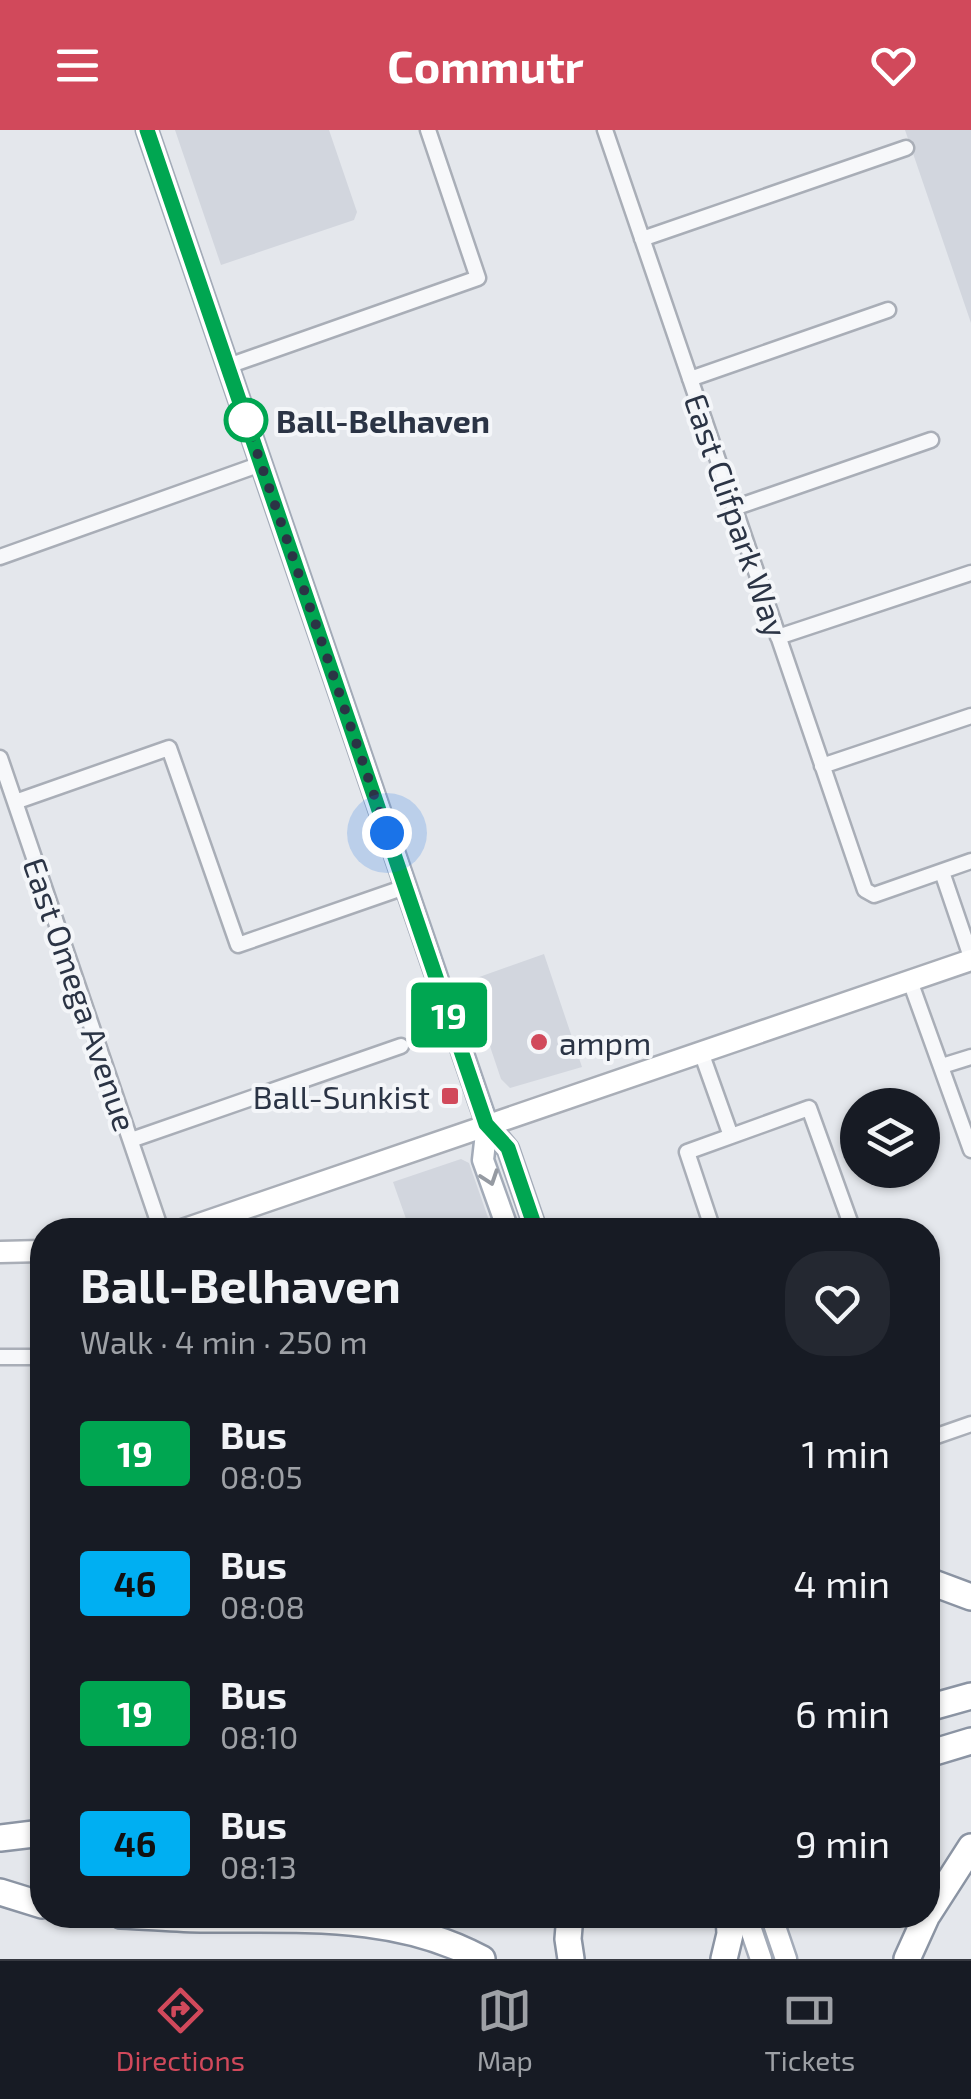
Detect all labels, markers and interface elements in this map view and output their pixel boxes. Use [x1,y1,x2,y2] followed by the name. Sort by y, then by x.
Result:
[50,38,105,93] icon: menu
[387,38,584,92] text: Commutr
[866,38,921,93] icon: heart
[678,388,796,642] street label: East Clifpark Way
[225,399,267,441] marker: Ball-Belhaven
[276,401,490,439] place label: Ball-Belhaven
[362,808,412,858] your location
[16,852,146,1136] street label: East Omega Avenue
[404,982,494,1048] line badge: 19
[431,994,467,1036] text: 19
[559,1023,651,1061] place label: ampm
[528,1031,550,1053] marker: ampm
[253,1077,430,1115] place label: Ball-Sunkist
[439,1085,461,1107] marker: Ball-Sunkist
[840,1088,940,1188] map controls
[840,1088,940,1188] button: layers
[478,1168,498,1185] one-way arrow
[785,1251,890,1356] button: heart
[80,1255,401,1313] text: Ball-Belhaven
[80,1322,368,1360] text: Walk · 4 min · 250 m
[220,1411,287,1457] text: Bus
[802,1430,890,1476] text: 1 min
[117,1432,153,1474] text: 19
[220,1457,303,1495] text: 08:05
[220,1541,287,1587] text: Bus
[793,1560,890,1606] text: 4 min
[114,1562,156,1604] text: 46
[220,1587,305,1625] text: 08:08
[220,1671,287,1717] text: Bus
[795,1690,890,1736] text: 6 min
[117,1692,153,1734] text: 19
[220,1717,298,1755] text: 08:10
[220,1801,287,1847] text: Bus
[795,1820,890,1866] text: 9 min
[114,1822,156,1864] text: 46
[220,1847,297,1885] text: 08:13
[116,1983,245,2077] tab: Directions
[477,1983,533,2077] tab: Map
[764,1983,855,2077] tab: Tickets

